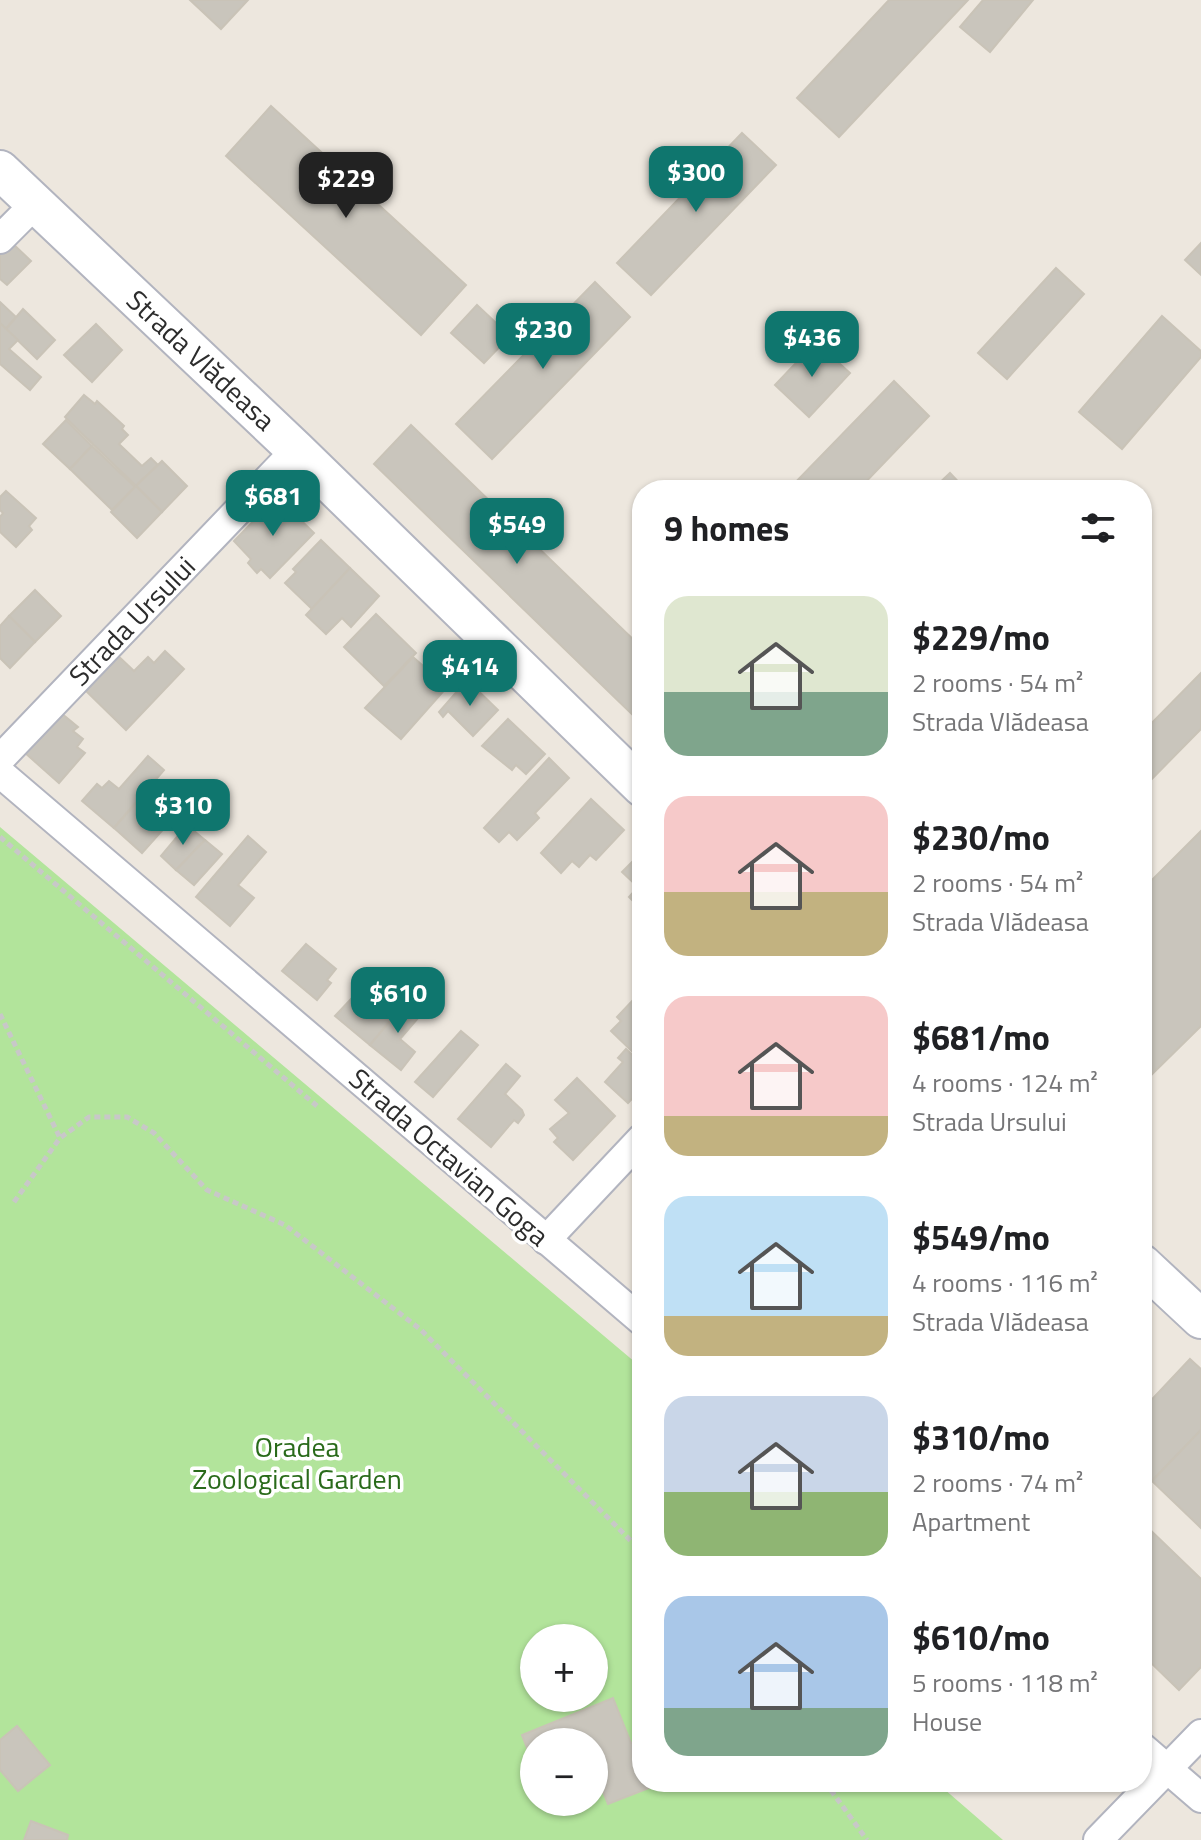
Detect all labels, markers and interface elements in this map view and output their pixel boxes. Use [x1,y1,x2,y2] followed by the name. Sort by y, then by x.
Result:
[649,146,743,214] pin: $300
[299,152,393,220] pin: $229
[667,152,725,191] text: $300
[317,158,375,197] text: $229
[117,279,286,440] street label: Strada Vlădeasa
[496,303,590,371] pin: $230
[514,309,572,348] text: $230
[765,311,859,379] pin: $436
[783,317,841,356] text: $436
[226,470,320,538] pin: $681
[244,476,302,515] text: $681
[470,498,564,566] pin: $549
[664,502,789,554] text: 9 homes
[488,504,546,543] text: $549
[1076,506,1120,550] icon: filters
[58,546,205,695] street label: Strada Ursului
[912,611,1050,663] text: $229/mo
[728,628,824,724] icon: home
[423,640,517,708] pin: $414
[441,646,499,685] text: $414
[912,663,1083,702] text: 2 rooms · 54 m²
[912,702,1089,741] text: Strada Vlădeasa
[136,779,230,847] pin: $310
[154,785,212,824] text: $310
[912,811,1050,863] text: $230/mo
[728,828,824,924] icon: home
[912,863,1083,902] text: 2 rooms · 54 m²
[912,902,1089,941] text: Strada Vlădeasa
[351,967,445,1035] pin: $610
[369,973,427,1012] text: $610
[912,1011,1050,1063] text: $681/mo
[728,1028,824,1124] icon: home
[340,1057,559,1256] street label: Strada Octavian Goga
[912,1063,1098,1102] text: 4 rooms · 124 m²
[912,1102,1067,1141] text: Strada Ursului
[912,1211,1050,1263] text: $549/mo
[728,1228,824,1324] icon: home
[912,1263,1098,1302] text: 4 rooms · 116 m²
[912,1302,1089,1341] text: Strada Vlădeasa
[912,1411,1050,1463] text: $310/mo
[192,1425,402,1500] park label: Oradea Zoological Garden
[728,1428,824,1524] icon: home
[912,1463,1083,1502] text: 2 rooms · 74 m²
[912,1502,1030,1541] text: Apartment
[912,1611,1050,1663] text: $610/mo
[520,1624,608,1816] map controls
[520,1624,608,1712] button: +
[728,1628,824,1724] icon: home
[912,1663,1098,1702] text: 5 rooms · 118 m²
[912,1702,982,1741] text: House
[520,1728,608,1816] button: −

